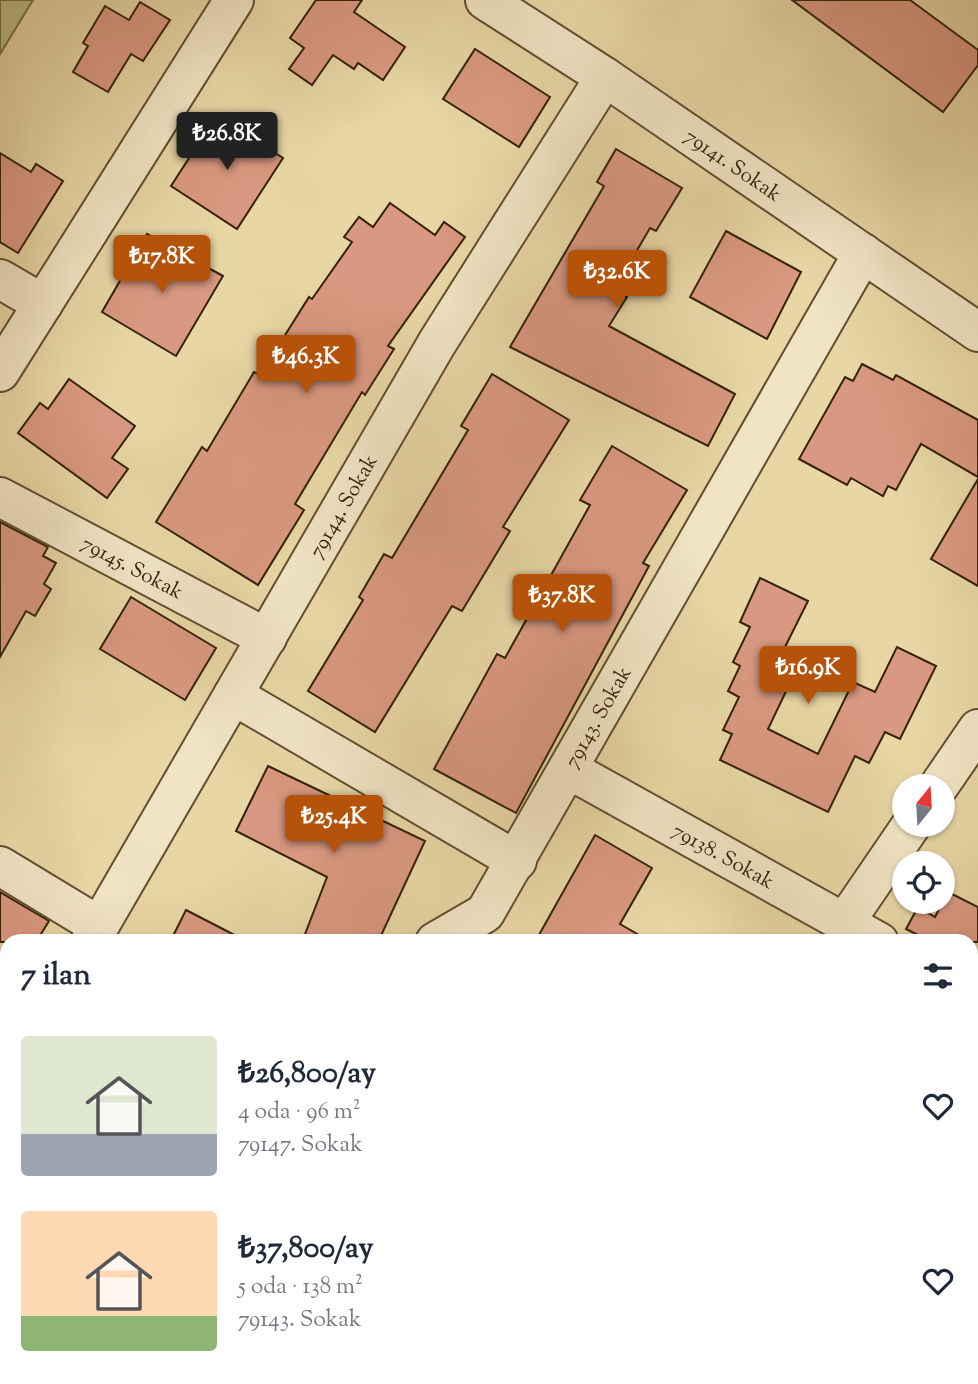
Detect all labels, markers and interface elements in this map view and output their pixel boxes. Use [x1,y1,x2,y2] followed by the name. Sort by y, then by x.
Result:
[170,113,284,172] pin: ₺26.8K
[193,118,261,151] text: ₺26.8K
[678,123,787,211] street label: 79141. Sokak
[105,236,219,295] pin: ₺17.8K
[129,241,195,274] text: ₺17.8K
[560,250,674,310] pin: ₺32.6K
[584,256,650,289] text: ₺32.6K
[249,336,363,395] pin: ₺46.3K
[272,341,340,374] text: ₺46.3K
[303,449,386,564] street label: 79144. Sokak
[75,530,189,608] street label: 79145. Sokak
[505,574,619,634] pin: ₺37.8K
[529,580,595,613] text: ₺37.8K
[751,646,865,706] pin: ₺16.9K
[775,652,841,685] text: ₺16.9K
[558,661,640,774] street label: 79143. Sokak
[892,774,956,836] north arrow
[892,774,955,914] map controls
[277,796,391,855] pin: ₺25.4K
[301,801,367,834] text: ₺25.4K
[666,817,780,898] street label: 79138. Sokak
[892,851,955,914] button: locate
[21,955,91,998] text: 7 ilan
[919,957,957,995] icon: filters
[238,1053,376,1096] text: ₺26,800/ay
[77,1064,161,1148] icon: home
[919,1087,957,1125] icon: heart
[238,1096,361,1129] text: 4 oda · 96 m²
[238,1129,363,1162] text: 79147. Sokak
[238,1228,373,1271] text: ₺37,800/ay
[77,1239,161,1323] icon: home
[919,1262,957,1300] icon: heart
[238,1271,363,1304] text: 5 oda · 138 m²
[238,1304,362,1337] text: 79143. Sokak

